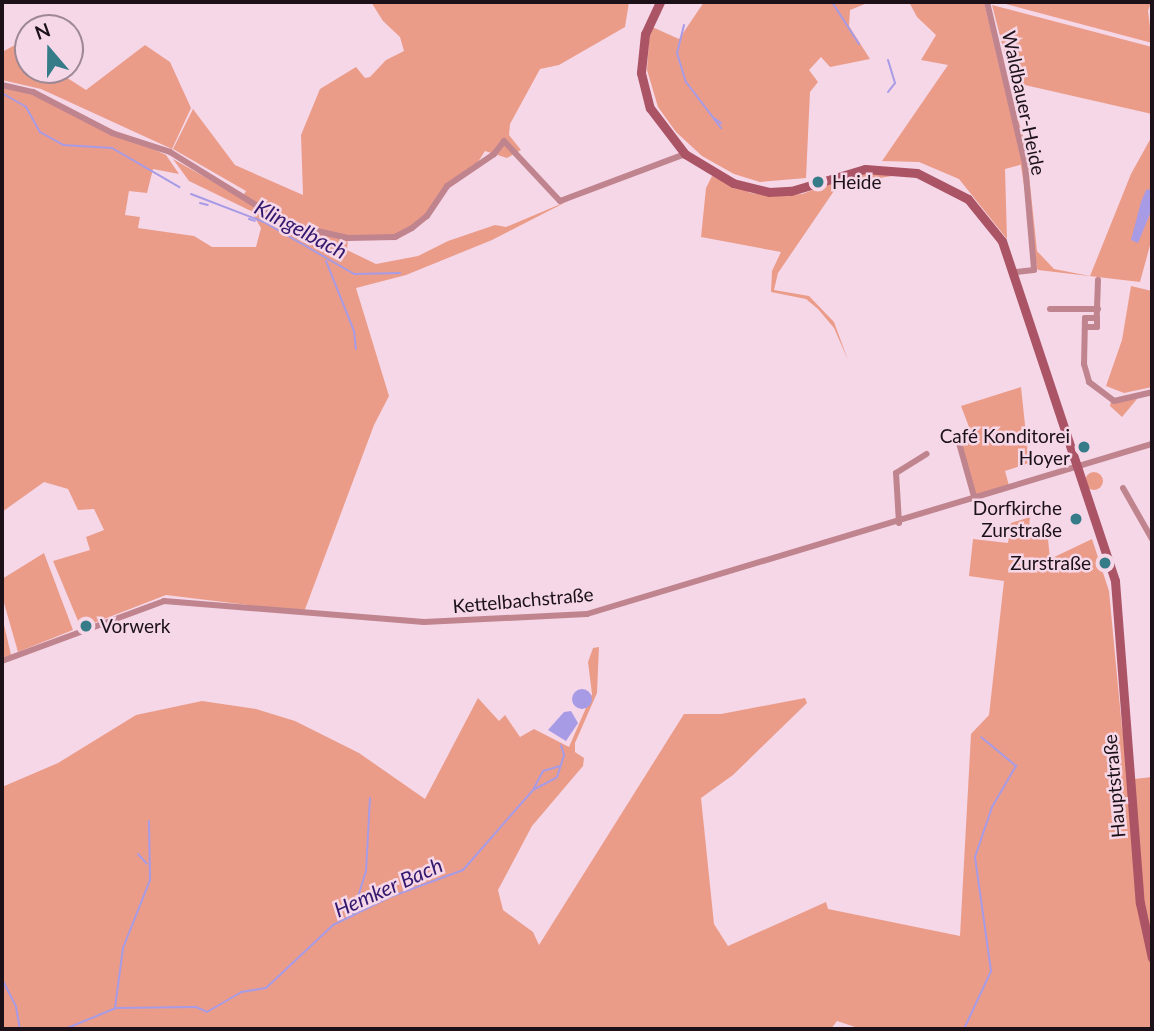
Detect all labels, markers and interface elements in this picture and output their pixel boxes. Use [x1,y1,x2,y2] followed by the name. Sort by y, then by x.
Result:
[14,14,84,84] north arrow
[32,17,53,44] text: N
[998,29,1050,177] street label: Waldbauer-Heide
[832,171,881,193] place label: Heide
[810,174,826,190] marker: Heide
[251,194,351,264] water label: Klingelbach
[940,425,1070,469] place label: Café Konditorei Hoyer
[1076,439,1092,455] marker: Café Konditorei Hoyer
[973,497,1062,541] place label: Dorfkirche Zurstraße
[1068,511,1084,527] marker: Dorfkirche Zurstraße
[1010,552,1091,574] place label: Zurstraße
[1097,555,1113,571] marker: Zurstraße
[452,582,594,618] street label: Kettelbachstraße
[100,615,171,637] place label: Vorwerk
[78,618,94,634] marker: Vorwerk
[1098,733,1130,839] street label: Hauptstraße
[330,852,446,922] water label: Hemker Bach

